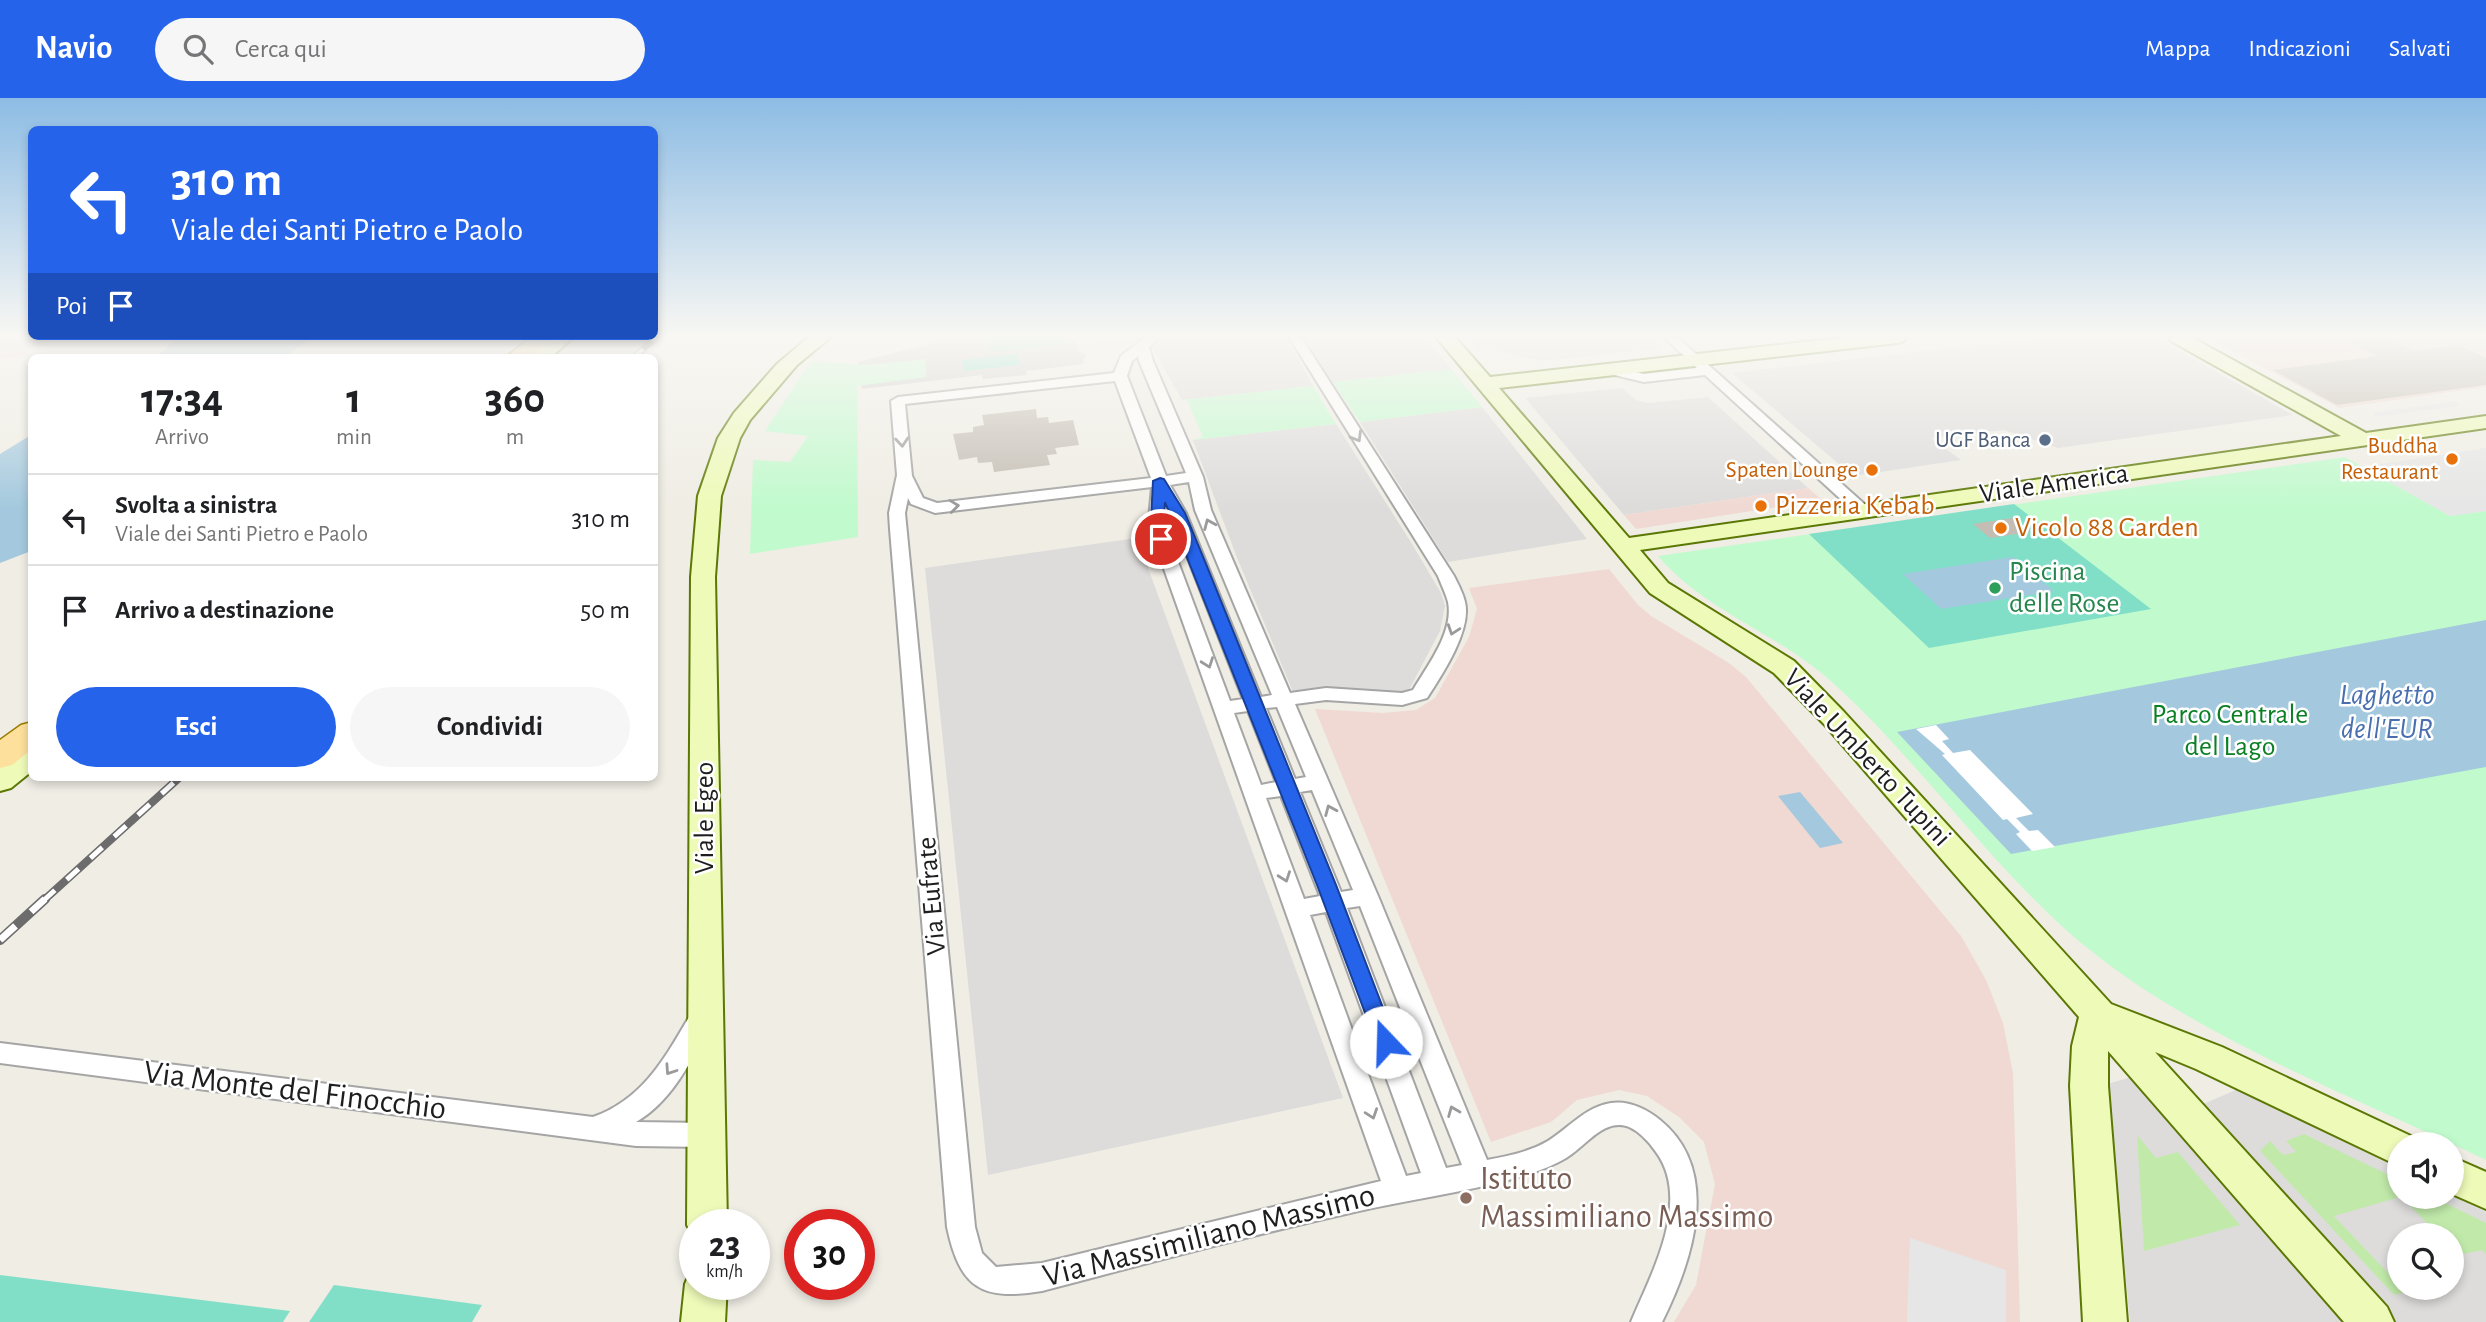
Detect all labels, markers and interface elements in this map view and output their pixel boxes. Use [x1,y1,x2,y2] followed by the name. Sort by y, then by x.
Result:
[155,18,645,81] search box
[179,30,217,68] icon: search
[35,32,113,65] text: Navio
[235,36,327,62] text: Cerca qui
[2145,37,2210,61] text: Mappa
[2248,37,2351,61] text: Indicazioni
[2389,37,2451,61] text: Salvati
[56,154,147,245] icon: left
[171,156,282,205] text: 310 m
[171,214,523,246] text: Viale dei Santi Pietro e Paolo
[102,287,140,325] icon: arrive
[56,293,88,319] text: Poi
[141,378,223,420] text: 17:34
[346,378,361,420] text: 1
[485,378,545,420] text: 360
[155,426,209,449] text: Arrivo
[336,426,372,449] text: min
[506,426,524,449] text: m
[1348,429,1361,442] one-way arrow
[1935,429,2031,452] place label: UGF Banca
[2037,432,2053,448] marker: UGF Banca
[2341,435,2439,484] place label: Buddha Restaurant
[894,437,909,448] one-way arrow
[2444,451,2460,467] marker: Buddha Restaurant
[1726,459,1858,482] place label: Spaten Lounge
[1978,460,2130,508] street label: Viale America
[1864,462,1880,478] marker: Spaten Lounge
[115,492,277,518] text: Svolta a sinistra
[1775,492,1935,520] place label: Pizzeria Kebab
[1753,498,1769,514] marker: Pizzeria Kebab
[949,499,960,514] one-way arrow
[56,501,94,539] icon: left
[572,506,630,532] text: 310 m
[1131,509,1191,569] pin
[2015,514,2199,542] place label: Vicolo 88 Garden
[1203,519,1217,531] one-way arrow
[1142,520,1180,558] icon: arrive
[1993,520,2009,536] marker: Vicolo 88 Garden
[115,523,368,546] text: Viale dei Santi Pietro e Paolo
[2009,558,2119,618] place label: Piscina delle Rose
[1987,580,2003,596] marker: Piscina delle Rose
[56,592,94,630] icon: arrive
[115,597,334,623] text: Arrivo a destinazione
[580,597,630,623] text: 50 m
[1447,624,1461,636] one-way arrow
[1200,657,1214,669] one-way arrow
[1778,664,1956,852] street label: Viale Umberto Tupini
[2339,680,2435,744] water label: Laghetto dell'EUR
[56,687,336,767] button: Esci
[350,687,630,767] button: Condividi
[2152,701,2308,761] park label: Parco Centrale del Lago
[691,762,719,874] street label: Viale Egeo
[1324,804,1338,817] one-way arrow
[913,836,951,956] street label: Via Eufrate
[1277,871,1291,883] one-way arrow
[1349,1005,1423,1079] position arrow
[142,1056,448,1126] street label: Via Monte del Finocchio
[666,1062,678,1075] one-way arrow
[1448,1105,1462,1117] one-way arrow
[1364,1107,1378,1119] one-way arrow
[2387,1132,2464,1300] map controls
[2387,1132,2464,1209] button: sound
[1480,1163,1773,1234] place label: Istituto Massimiliano Massimo
[1040,1179,1378,1293] street label: Via Massimiliano Massimo
[1458,1190,1474,1206] marker: Istituto Massimiliano Massimo
[784,1209,875,1300] speed limit sign: 30
[2387,1223,2464,1300] button: search
[709,1228,740,1263] text: 23
[706,1263,743,1281] text: km/h

